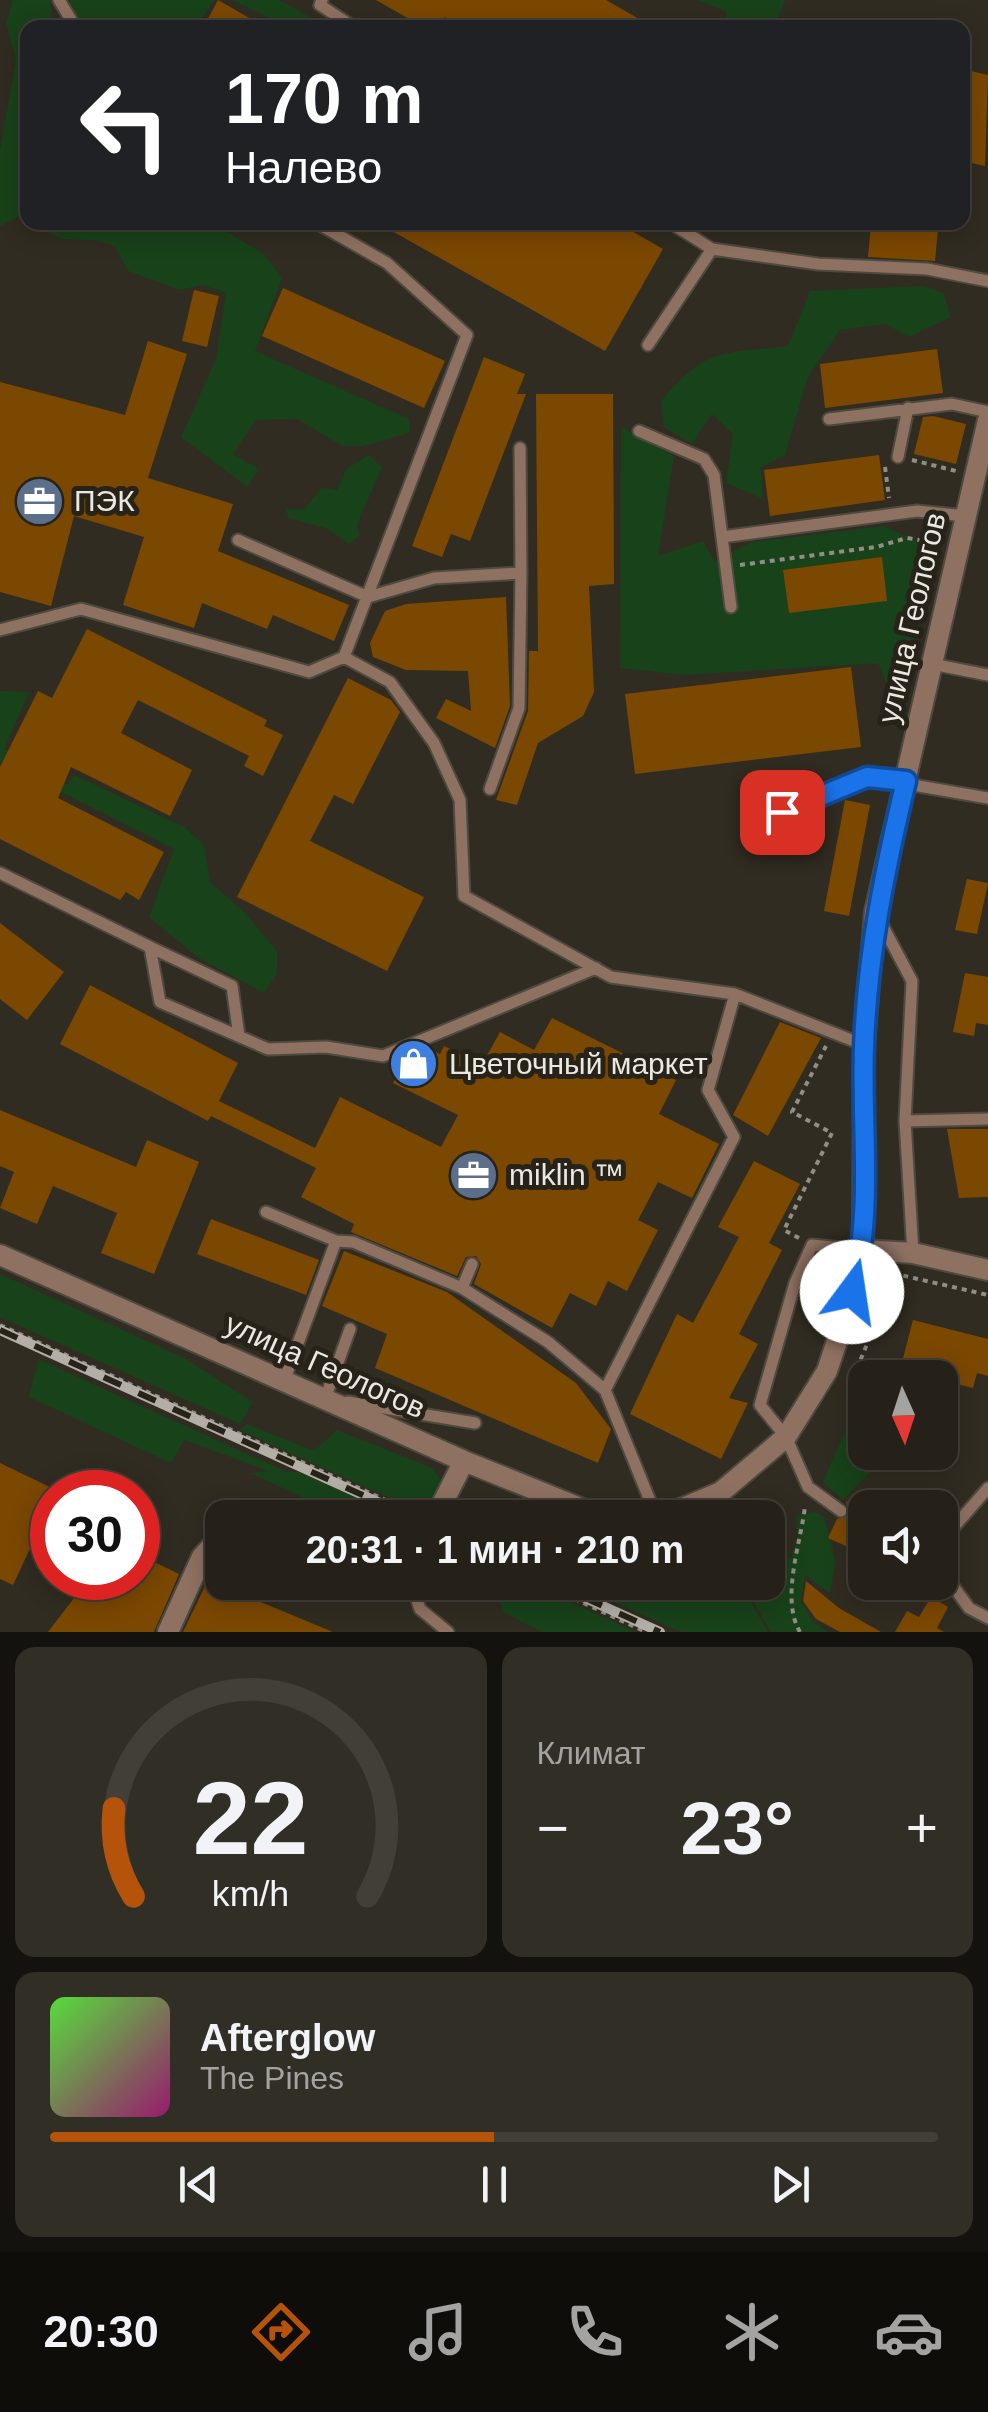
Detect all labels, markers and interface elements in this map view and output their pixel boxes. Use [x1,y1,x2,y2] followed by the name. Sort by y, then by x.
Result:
[60,60,190,190] icon: left
[225,60,423,138] text: 170 m
[225,142,382,193] text: Налево
[13,475,65,527] office icon: ПЭК
[74,484,135,517] place label: ПЭК
[871,509,952,726] street label: улица Геологов
[740,770,825,855] pin
[755,785,810,840] icon: arrive
[388,1038,440,1090] shop icon: Цветочный маркет
[449,1047,708,1080] place label: Цветочный маркет
[448,1149,500,1201] office icon: miklin ™
[509,1158,624,1191] place label: miklin ™
[800,1240,904,1344] position arrow
[220,1307,430,1424] street label: улица Геологов
[848,1360,958,1470] north arrow
[848,1360,958,1600] map controls
[30,1470,160,1600] speed limit sign: 30
[848,1490,958,1600] button: sound
[306,1529,684,1571] text: 20:31 · 1 мин · 210 m
[537,1735,645,1771] text: Климат
[193,1760,309,1876] text: 22
[681,1786,794,1870] text: 23°
[537,1797,569,1859] text: −
[906,1797,938,1859] text: +
[212,1874,289,1914] text: km/h
[200,2017,375,2059] text: Afterglow
[200,2060,344,2096] text: The Pines
[171,2157,226,2212] icon: previous
[467,2157,522,2212] icon: pause
[763,2157,818,2212] icon: next
[246,2297,316,2367] icon: directions
[403,2297,473,2367] icon: music
[560,2297,630,2367] icon: phone
[717,2297,787,2367] icon: climate
[874,2297,944,2367] icon: car
[44,2306,159,2357] text: 20:30

